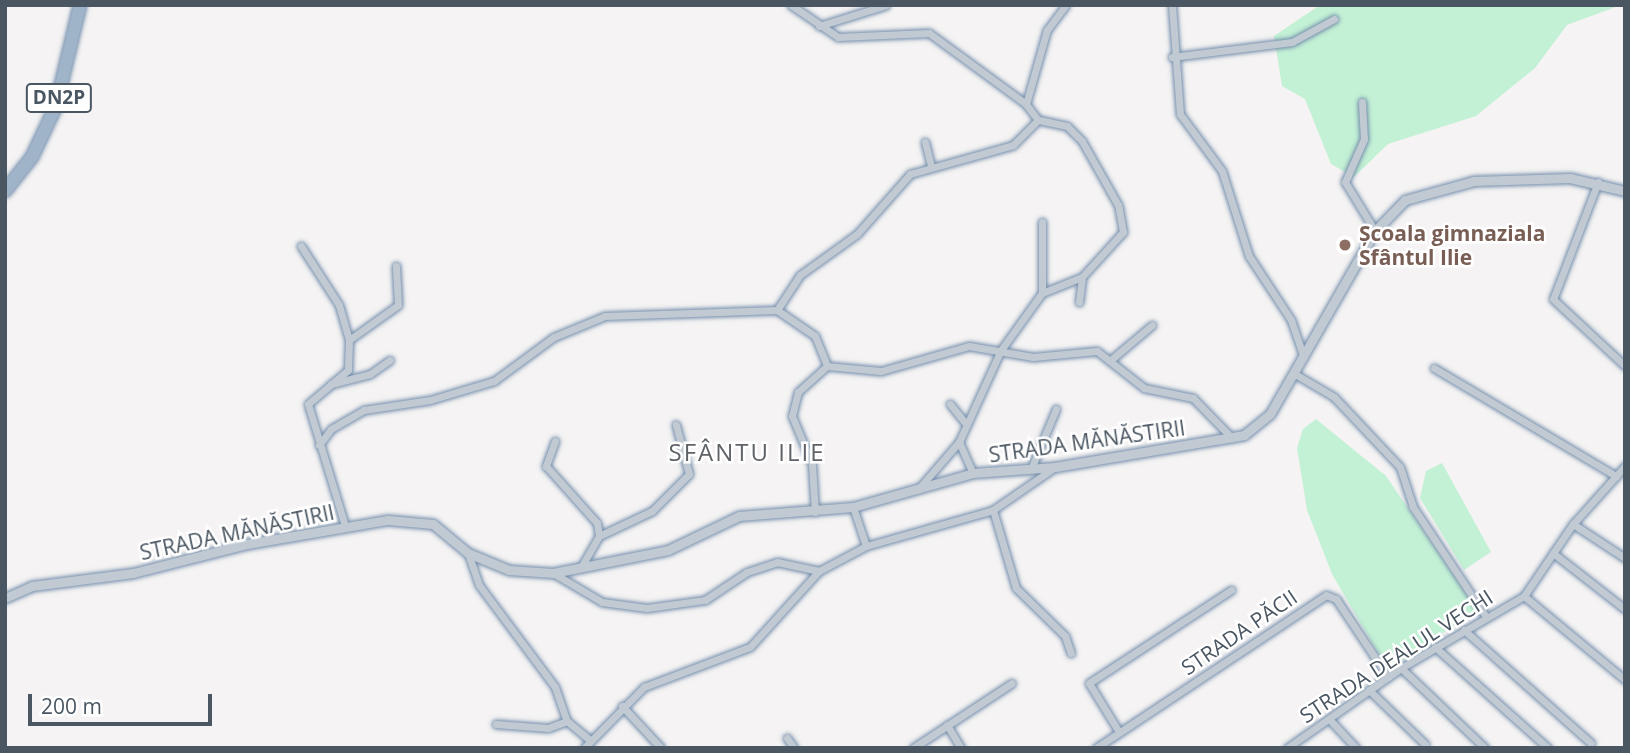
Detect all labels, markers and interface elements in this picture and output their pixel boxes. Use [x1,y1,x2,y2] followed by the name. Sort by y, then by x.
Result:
[26,82,92,114] road number: DN2P
[1359,220,1545,270] place label: Școala gimnaziala Sfântul Ilie
[1337,237,1353,253] marker: Școala gimnaziala Sfântul Ilie
[987,415,1187,467] street label: STRADA MĂNĂSTIRII
[670,438,824,466] district label: SFÂNTU ILIE
[137,499,337,565] street label: STRADA MĂNĂSTIRII
[1176,584,1302,680] street label: STRADA PĂCII
[1295,584,1497,728] street label: STRADA DEALUL VECHI
[32,680,215,724] scale bar
[41,692,102,720] text: 200 m

